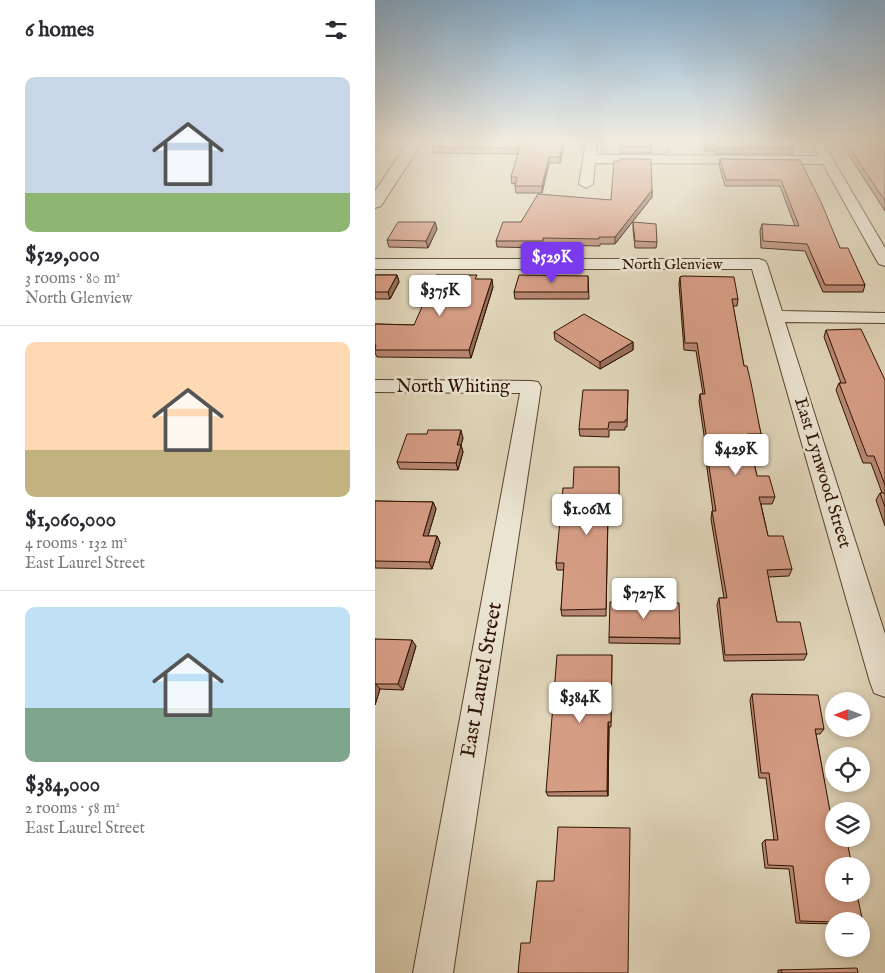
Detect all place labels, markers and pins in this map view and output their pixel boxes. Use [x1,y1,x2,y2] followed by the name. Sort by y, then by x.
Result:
[517,242,587,284] pin: $529K
[405,274,475,317] pin: $375K
[701,434,771,476] pin: $429K
[546,494,628,536] pin: $1.06M
[609,578,679,620] pin: $727K
[545,682,615,724] pin: $384K

